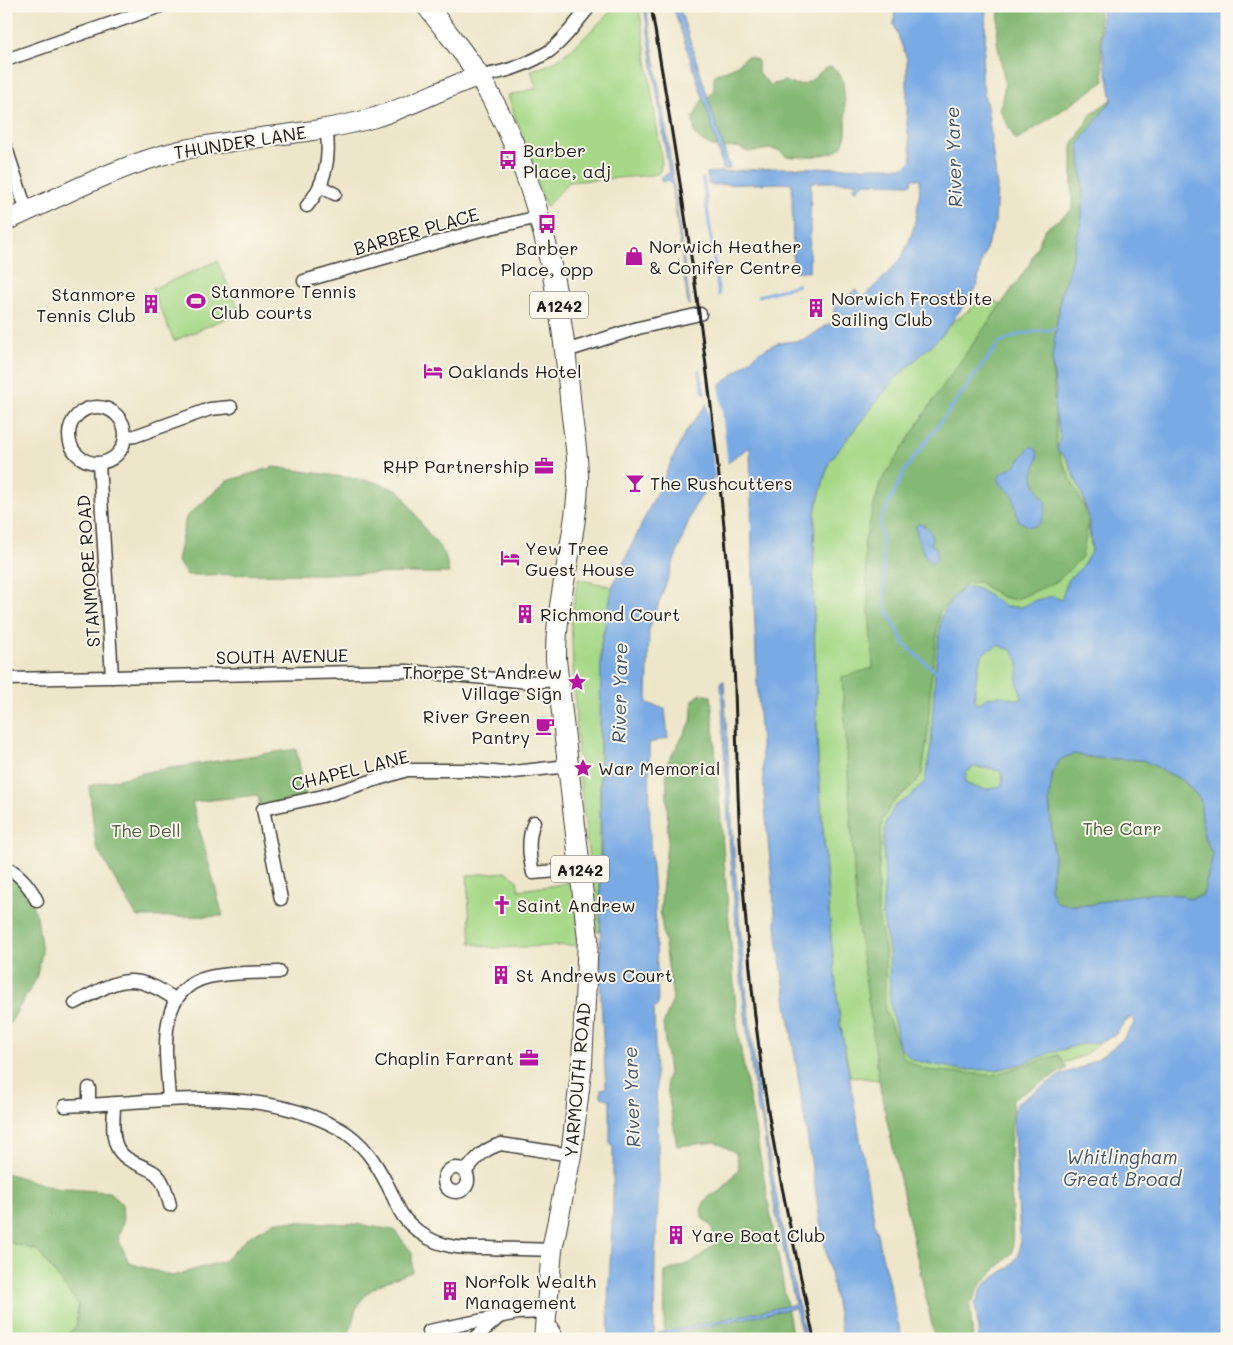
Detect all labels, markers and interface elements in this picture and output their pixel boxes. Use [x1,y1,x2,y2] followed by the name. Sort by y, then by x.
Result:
[939,106,967,208] water label: River Yare
[172,120,308,164] street label: THUNDER LANE
[523,138,611,183] place label: Barber Place, adj
[497,149,519,171] bus stop icon: Barber Place, adj
[351,202,481,260] street label: BARBER PLACE
[536,213,558,235] bus stop icon: Barber Place, opp
[649,234,802,279] place label: Norwich Heather & Conifer Centre
[501,236,593,281] place label: Barber Place, opp
[623,245,645,267] shop icon: Norwich Heather & Conifer Centre
[211,279,357,324] place label: Stanmore Tennis Club courts
[36,282,136,327] place label: Stanmore Tennis Club
[831,286,992,331] place label: Norwich Frostbite Sailing Club
[185,290,207,312] sports icon: Stanmore Tennis Club courts
[530,292,588,318] road number: A1242
[140,293,162,315] building icon: Stanmore Tennis Club
[805,297,827,319] building icon: Norwich Frostbite Sailing Club
[448,359,582,383] place label: Oaklands Hotel
[422,360,444,382] hotel icon: Oaklands Hotel
[383,454,529,478] place label: RHP Partnership
[533,455,555,477] office icon: RHP Partnership
[650,471,793,495] place label: The Rushcutters
[624,472,646,494] bar icon: The Rushcutters
[71,494,105,648] street label: STANMORE ROAD
[525,536,635,581] place label: Yew Tree Guest House
[499,547,521,569] hotel icon: Yew Tree Guest House
[540,602,680,626] place label: Richmond Court
[514,603,536,625] building icon: Richmond Court
[606,642,632,744] water label: River Yare
[216,643,348,669] street label: SOUTH AVENUE
[402,660,562,705] place label: Thorpe St Andrew Village Sign
[566,671,588,693] place icon: Thorpe St Andrew Village Sign
[423,704,530,749] place label: River Green Pantry
[534,715,556,737] cafe icon: River Green Pantry
[289,744,411,796] street label: CHAPEL LANE
[598,756,721,780] place label: War Memorial
[572,757,594,779] place icon: War Memorial
[1082,816,1162,840] park label: The Carr
[111,818,181,842] park label: The Dell
[551,856,609,882] road number: A1242
[517,893,636,917] place label: Saint Andrew
[491,894,513,916] church icon: Saint Andrew
[516,963,673,987] place label: St Andrews Court
[490,964,512,986] building icon: St Andrews Court
[558,1001,596,1159] street label: YARMOUTH ROAD
[374,1046,514,1070] place label: Chaplin Farrant
[617,1046,645,1148] water label: River Yare
[518,1047,540,1069] office icon: Chaplin Farrant
[1063,1144,1182,1191] water label: Whitlingham Great Broad
[691,1223,825,1247] place label: Yare Boat Club
[665,1224,687,1246] building icon: Yare Boat Club
[465,1269,596,1314] place label: Norfolk Wealth Management
[439,1280,461,1302] building icon: Norfolk Wealth Management

